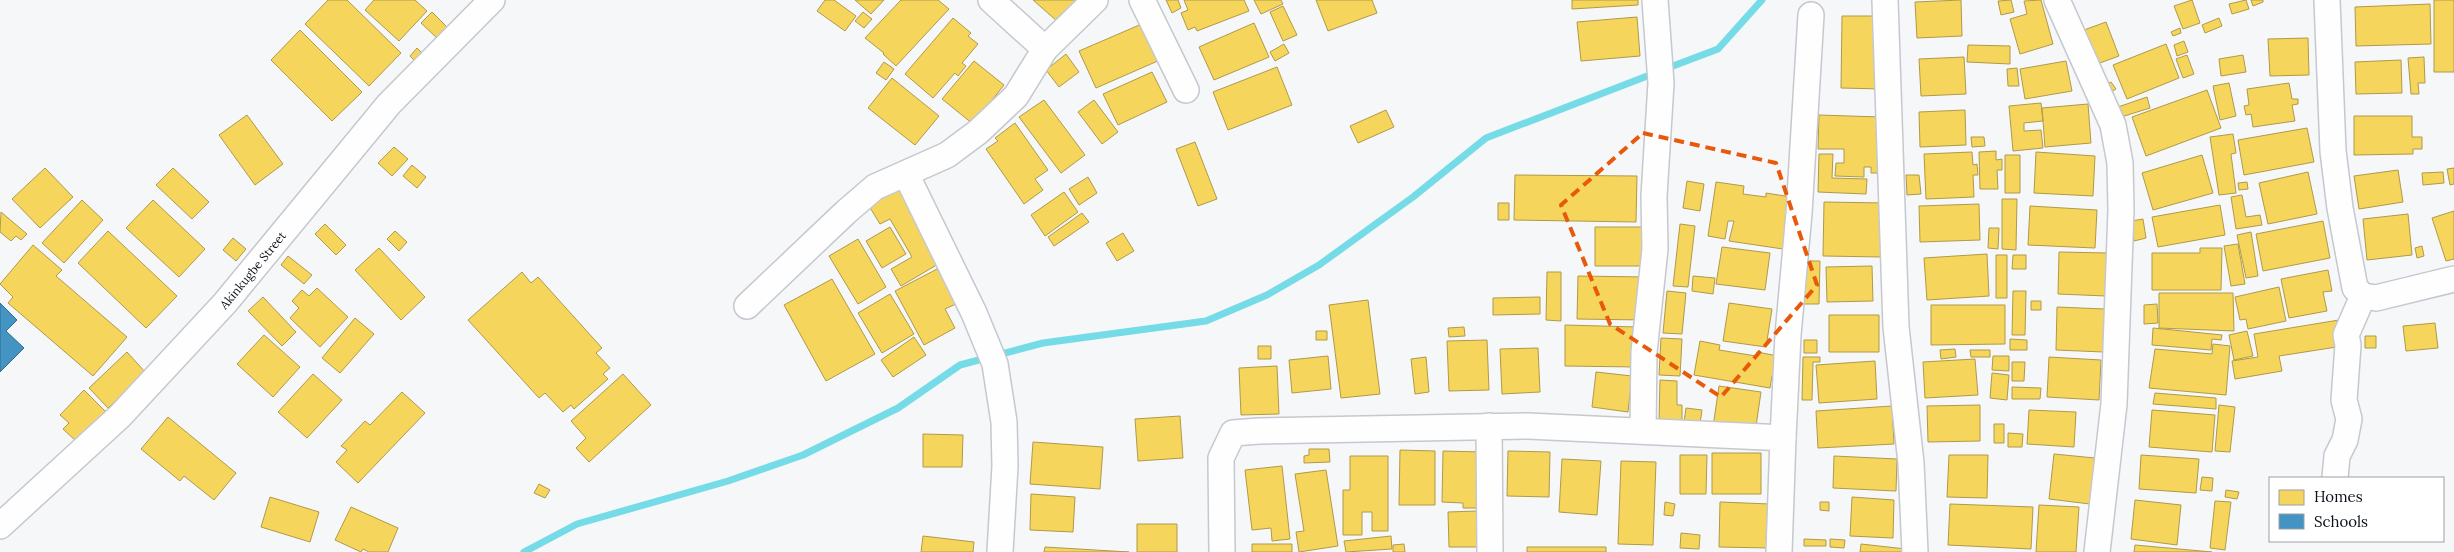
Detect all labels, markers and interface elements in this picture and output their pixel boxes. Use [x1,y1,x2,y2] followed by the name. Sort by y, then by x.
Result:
[215,228,289,313] street label: Akinkugbe Street
[2269,477,2444,542] legend
[2314,487,2363,506] text: Homes
[2314,512,2368,531] text: Schools

